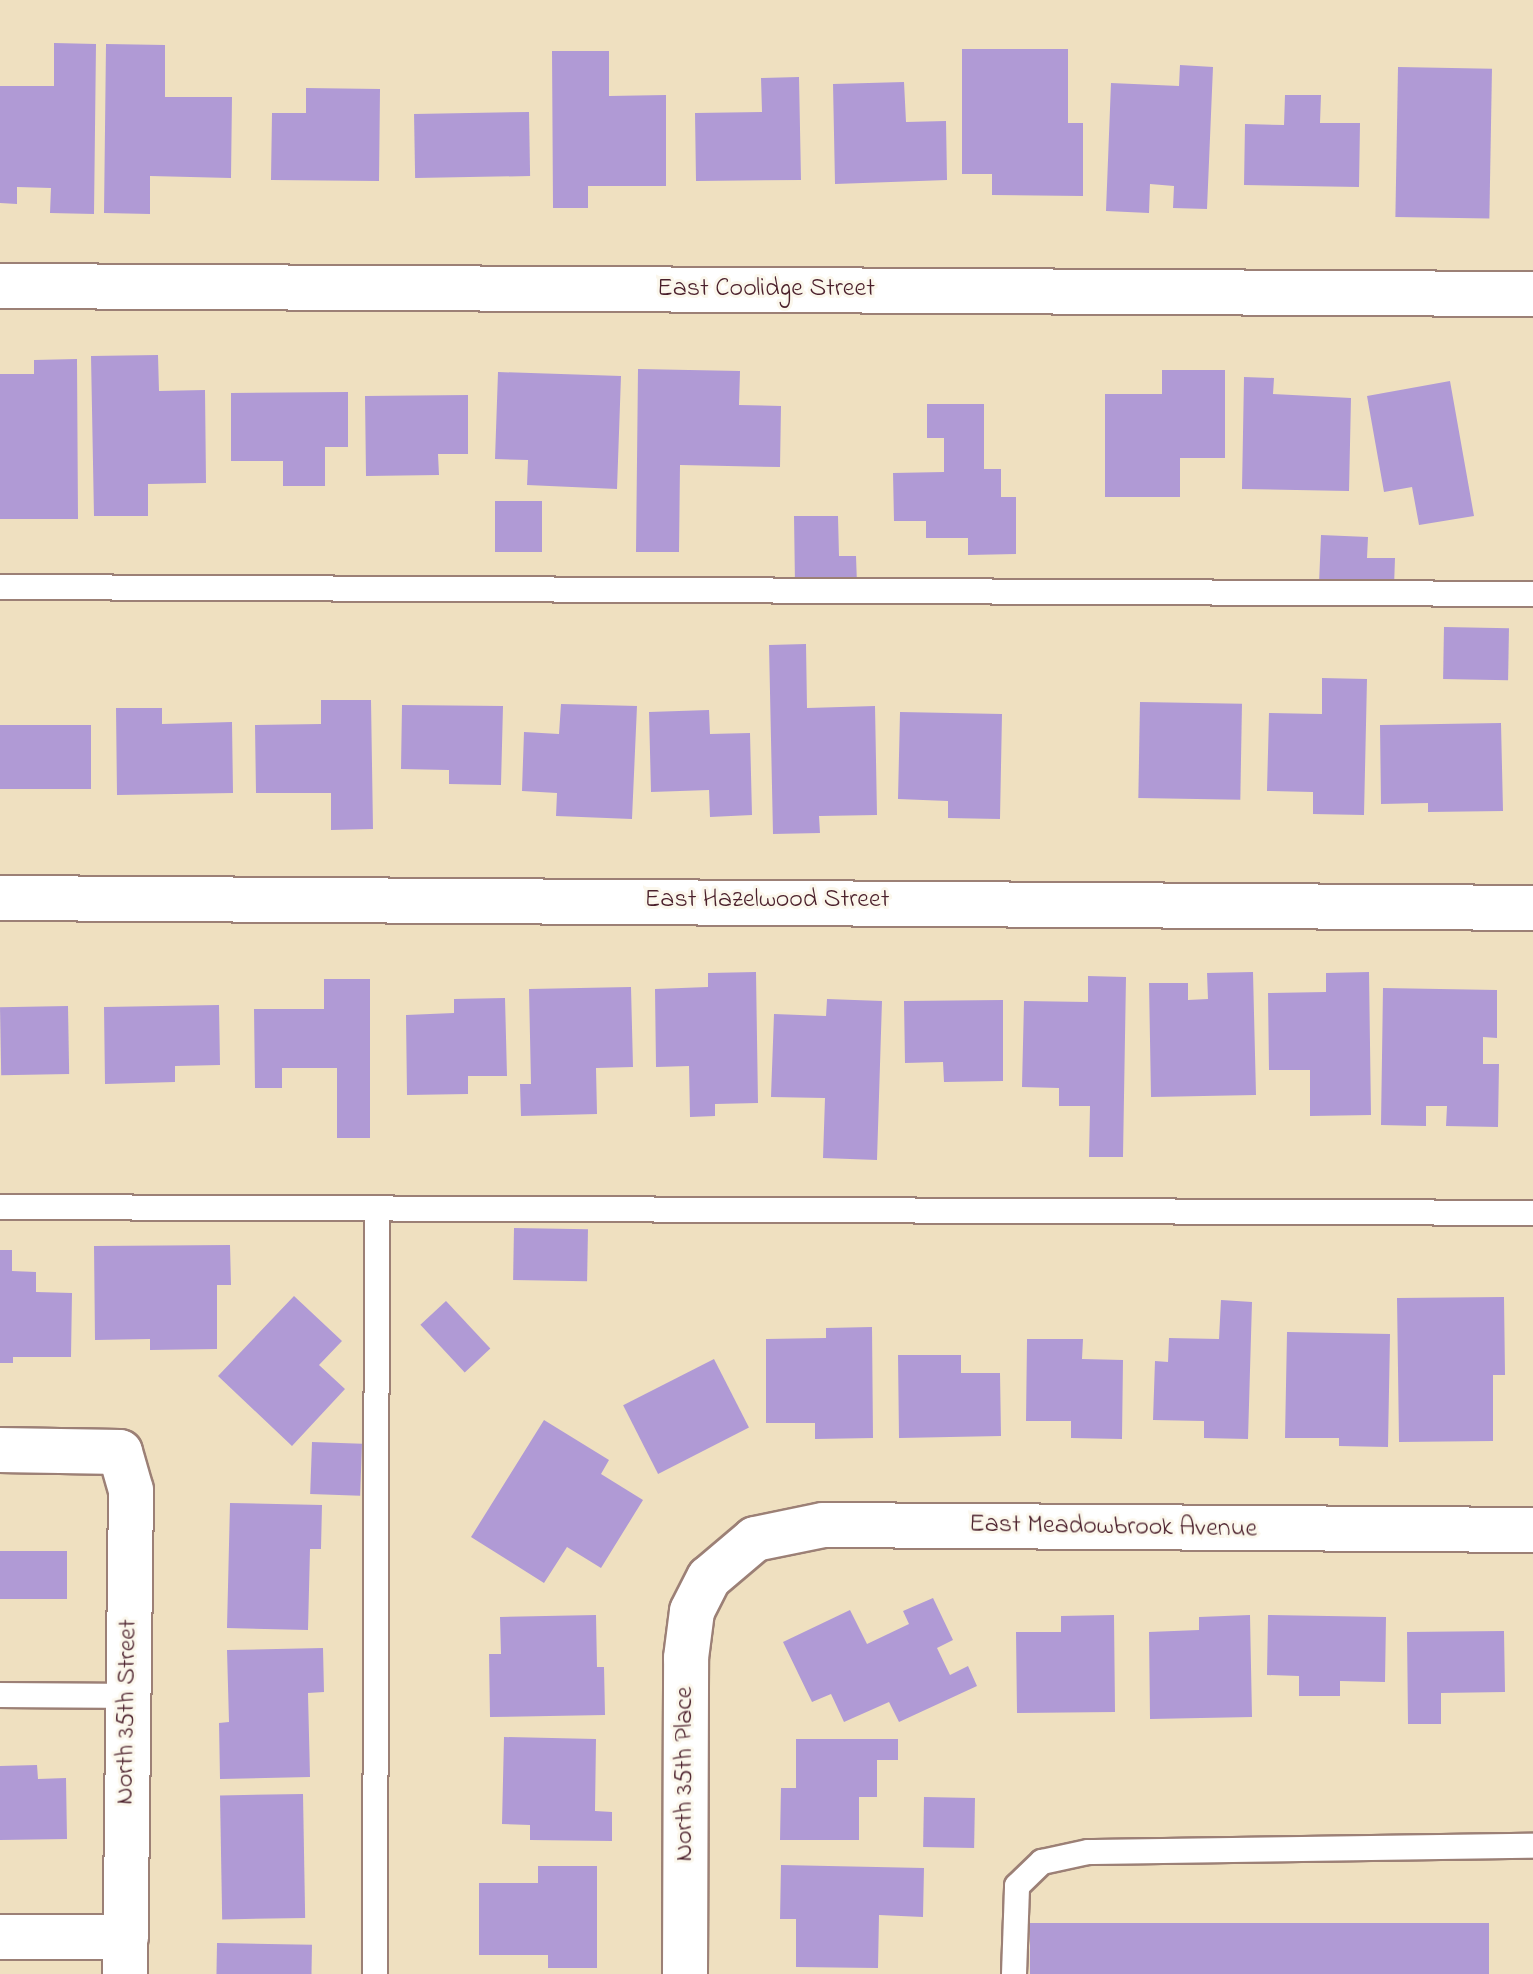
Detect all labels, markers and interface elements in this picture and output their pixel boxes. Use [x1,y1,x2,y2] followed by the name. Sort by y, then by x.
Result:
[657,274,875,306] street label: East Coolidge Street
[645,885,889,917] street label: East Hazelwood Street
[969,1510,1257,1546] street label: East Meadowbrook Avenue
[111,1619,145,1805] street label: North 35th Street
[670,1686,702,1862] street label: North 35th Place

